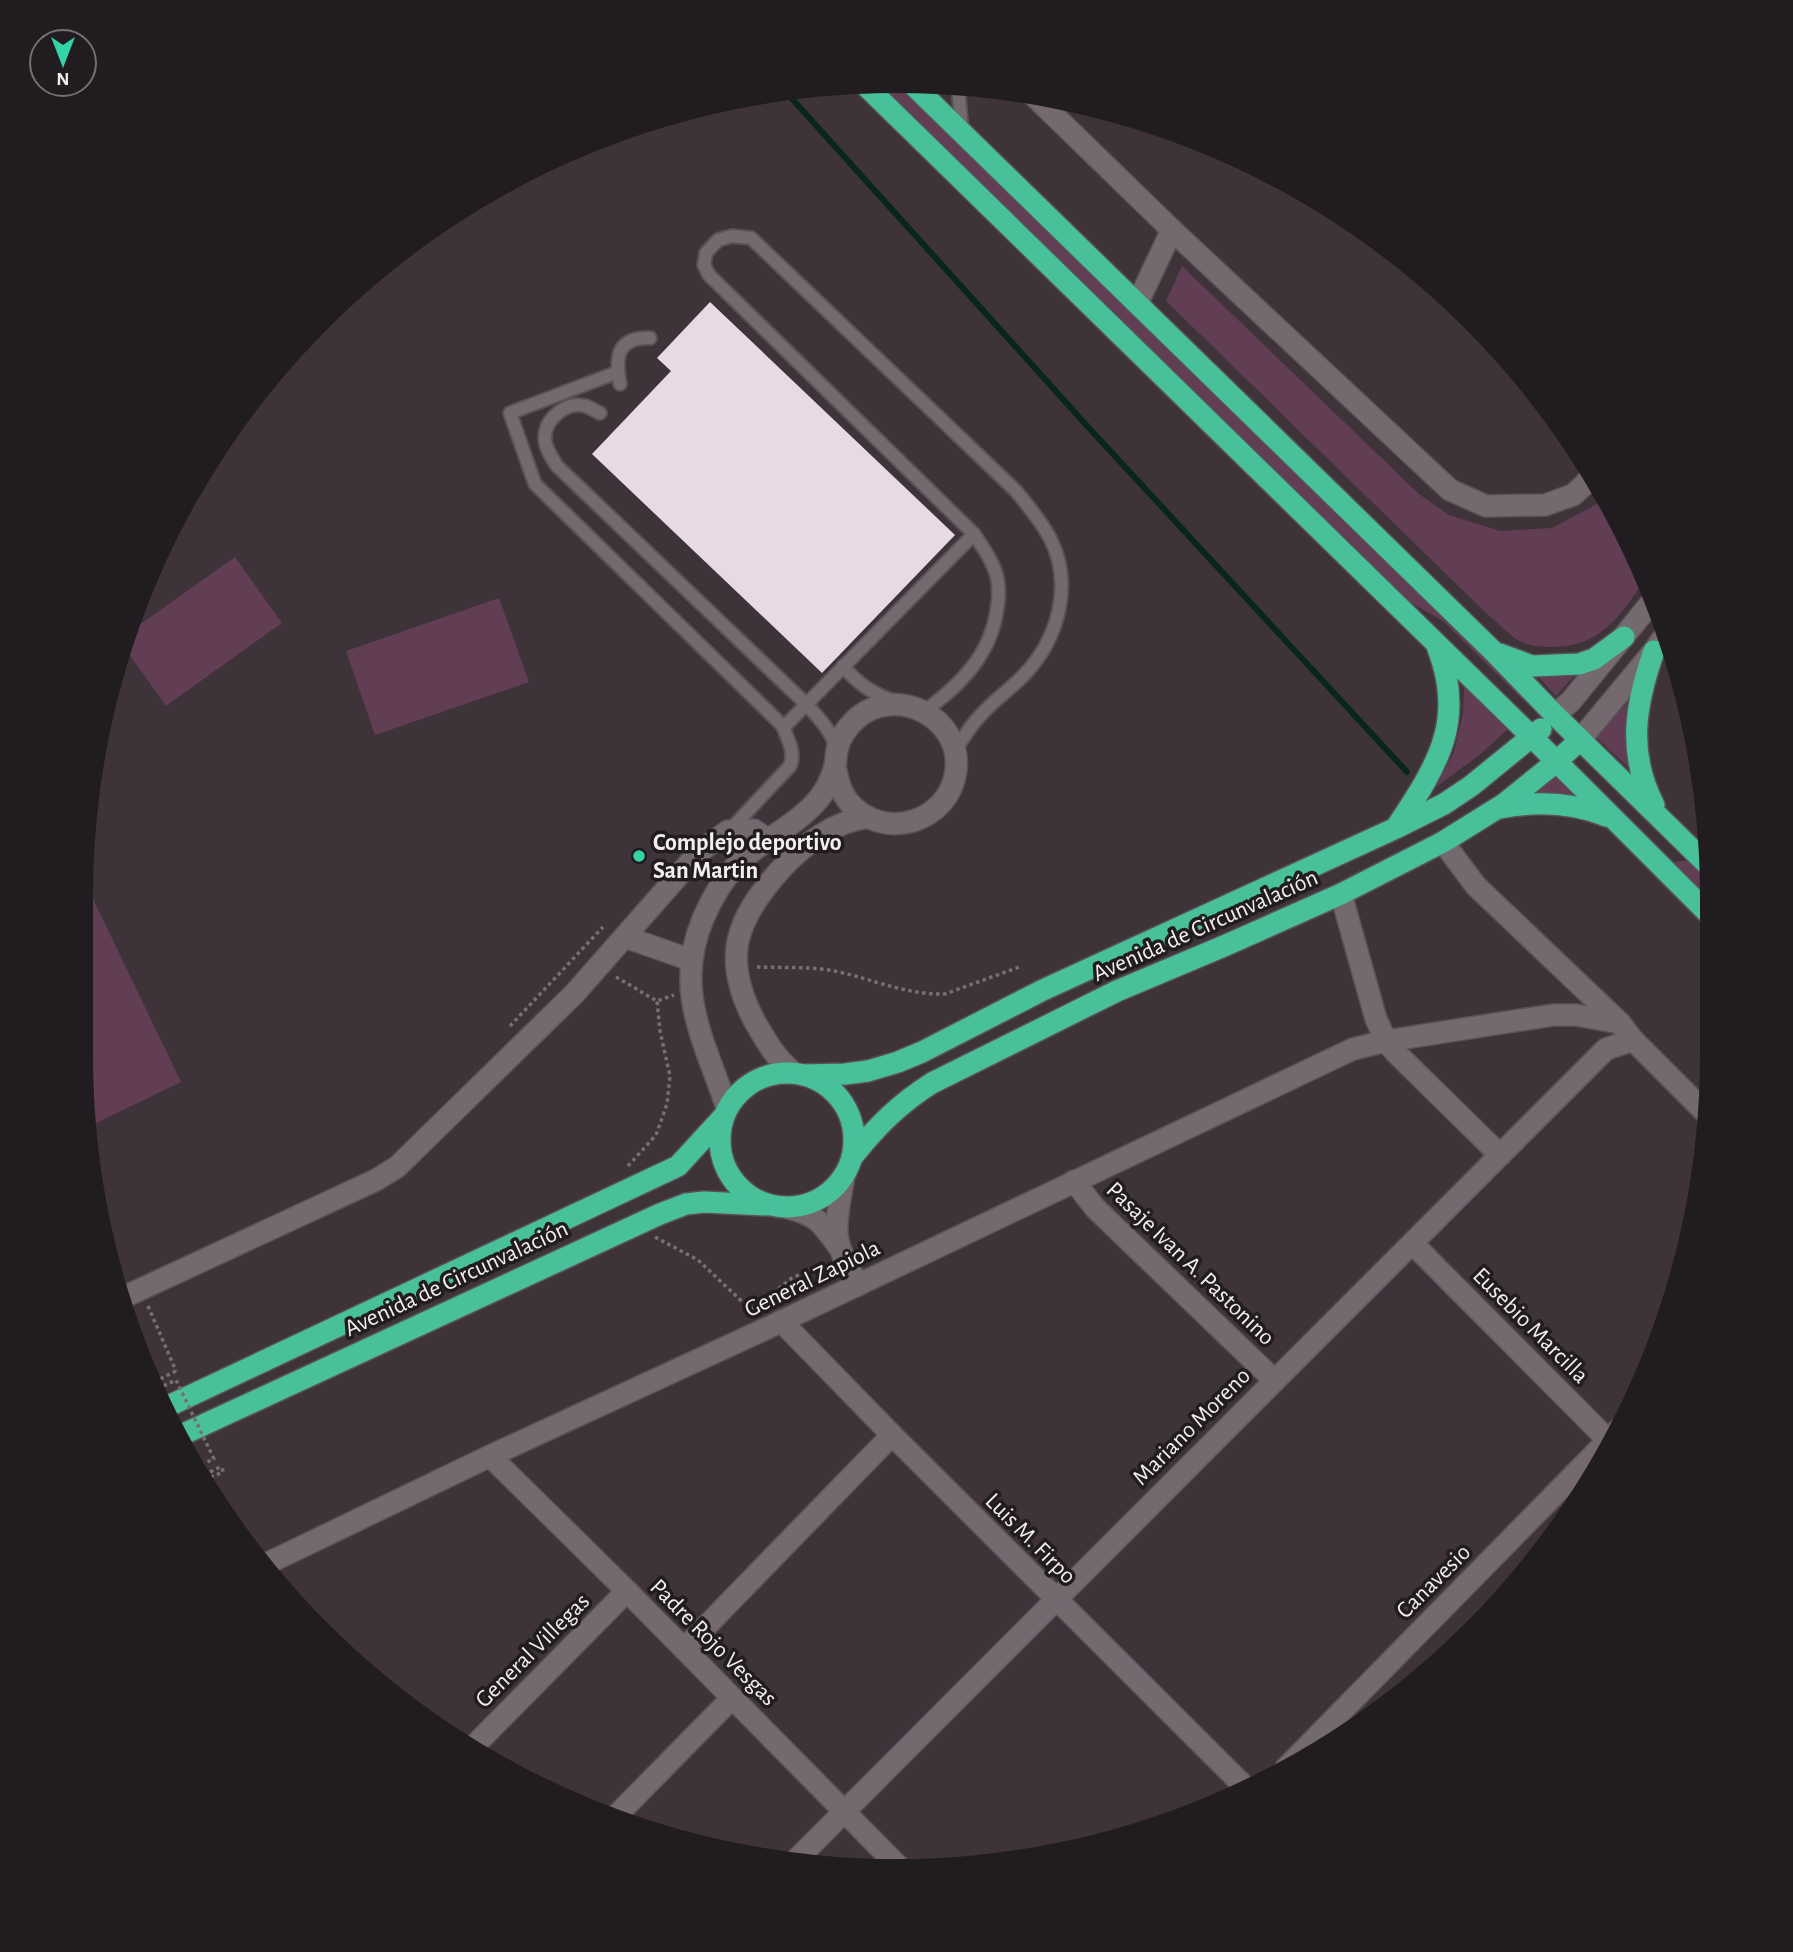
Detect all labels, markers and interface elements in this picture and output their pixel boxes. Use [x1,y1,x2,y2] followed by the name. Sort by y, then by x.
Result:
[28,28,98,98] north arrow
[56,69,70,88] text: N
[653,831,842,883] place label: Complejo deportivo San Martin
[631,848,647,864] marker: Complejo deportivo San Martin
[1089,865,1321,986] street label: Avenida de Circunvalación
[1102,1178,1279,1350] street label: Pasaje Ivan A. Pastonino
[341,1217,572,1341] street label: Avenida de Circunvalación
[741,1236,884,1322] street label: General Zapiola
[1468,1263,1593,1388] street label: Eusebio Marcilla
[1128,1363,1255,1490] street label: Mariano Moreno
[980,1489,1080,1589] street label: Luis M. Firpo
[1392,1540,1475,1623] street label: Canavesio
[645,1575,781,1711] street label: Padre Rojo Vesgas
[471,1589,594,1712] street label: General Villegas

